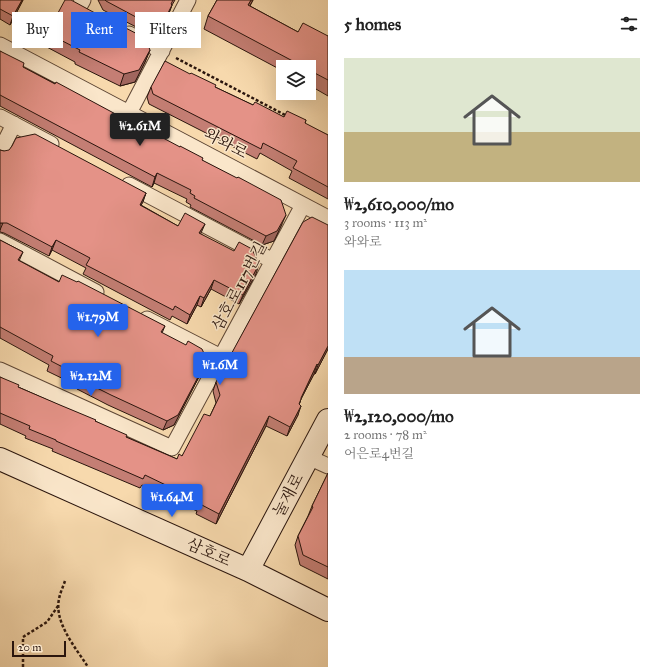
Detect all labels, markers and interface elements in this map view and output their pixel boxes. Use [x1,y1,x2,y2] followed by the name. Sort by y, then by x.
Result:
[12,12,63,48] chip: Buy
[71,12,127,48] chip: Rent
[135,12,201,48] chip: Filters
[618,13,640,35] icon: filters
[344,14,401,35] text: 5 homes
[276,60,316,100] map controls
[276,60,316,100] button: layers
[456,84,528,156] icon: home
[107,113,173,147] pin: ₩2.61M
[119,118,161,134] text: ₩2.61M
[201,124,251,163] street label: 와와로
[344,194,454,215] text: ₩2,610,000/mo
[344,215,427,231] text: 3 rooms · 113 m²
[344,234,382,250] text: 와와로
[207,238,271,334] street label: 삼호로117번길
[456,296,528,368] icon: home
[65,304,131,338] pin: ₩1.79M
[77,309,119,325] text: ₩1.79M
[192,352,248,386] pin: ₩1.6M
[202,357,238,373] text: ₩1.6M
[58,363,124,397] pin: ₩2.12M
[70,368,112,384] text: ₩2.12M
[344,406,454,427] text: ₩2,120,000/mo
[344,427,427,443] text: 2 rooms · 78 m²
[344,446,414,462] text: 어은로4번길
[269,470,308,520] street label: 눌재로
[139,484,205,518] pin: ₩1.64M
[151,489,193,505] text: ₩1.64M
[184,534,235,570] street label: 삼호로
[12,639,66,658] scale bar
[18,641,41,654] text: 20 m

